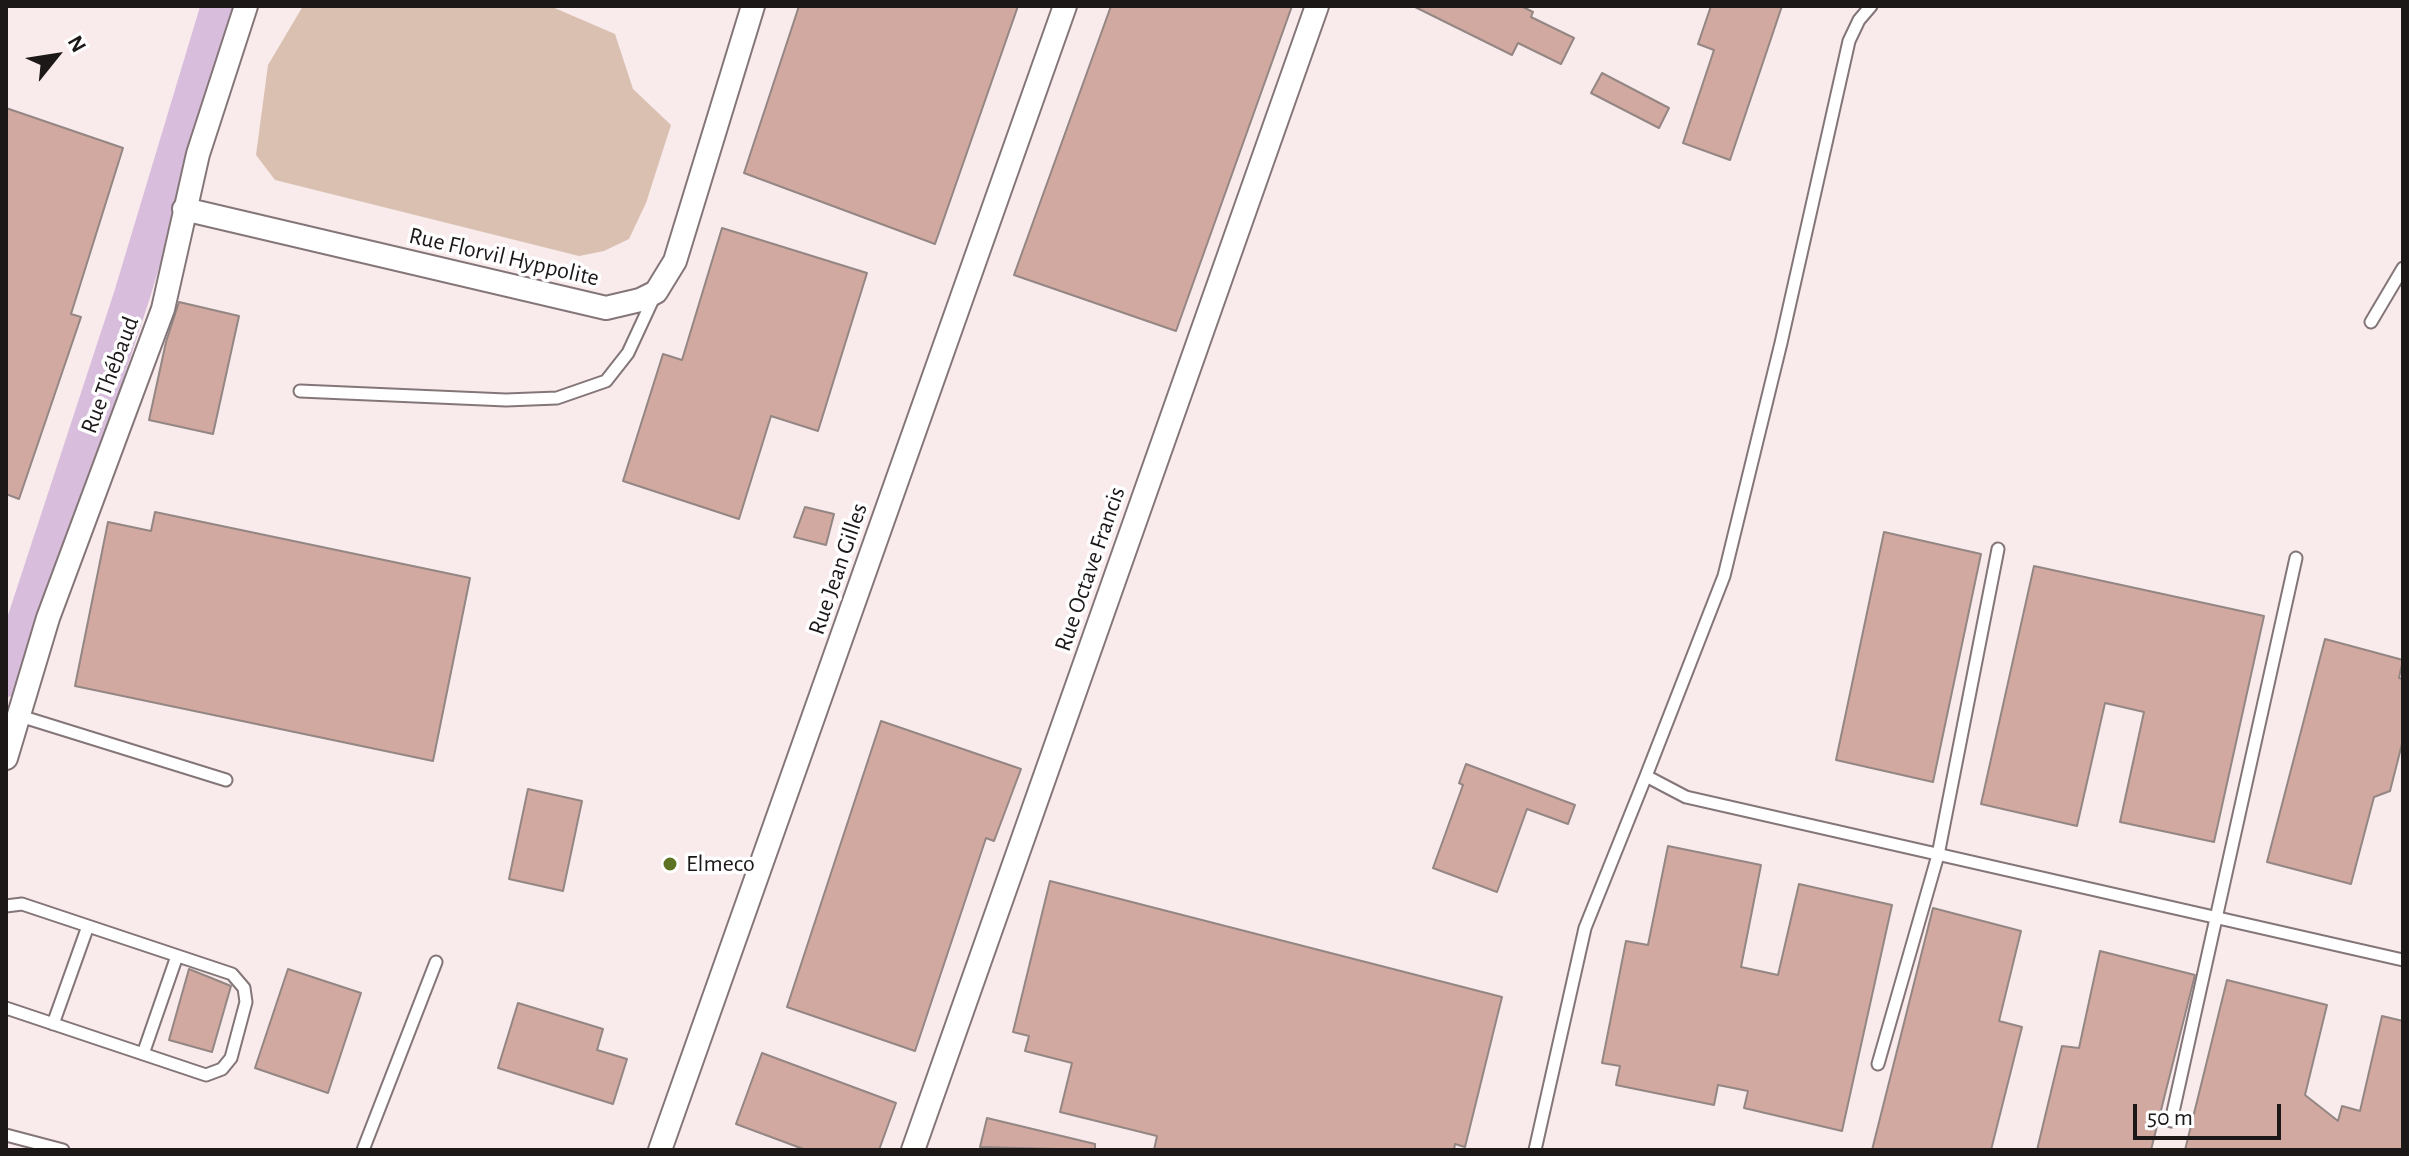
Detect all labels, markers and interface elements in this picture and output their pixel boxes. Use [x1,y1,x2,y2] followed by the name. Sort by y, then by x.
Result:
[16,16,96,96] north arrow
[63,32,90,56] text: N
[406,221,602,293] street label: Rue Florvil Hyppolite
[74,312,146,438] street label: Rue Thébaud
[1048,483,1132,655] street label: Rue Octave Francis
[802,499,874,639] street label: Rue Jean Gilles
[686,850,755,878] place label: Elmeco
[661,855,679,873] marker: Elmeco
[2137,1088,2285,1138] scale bar
[2147,1106,2193,1130] text: 50 m

